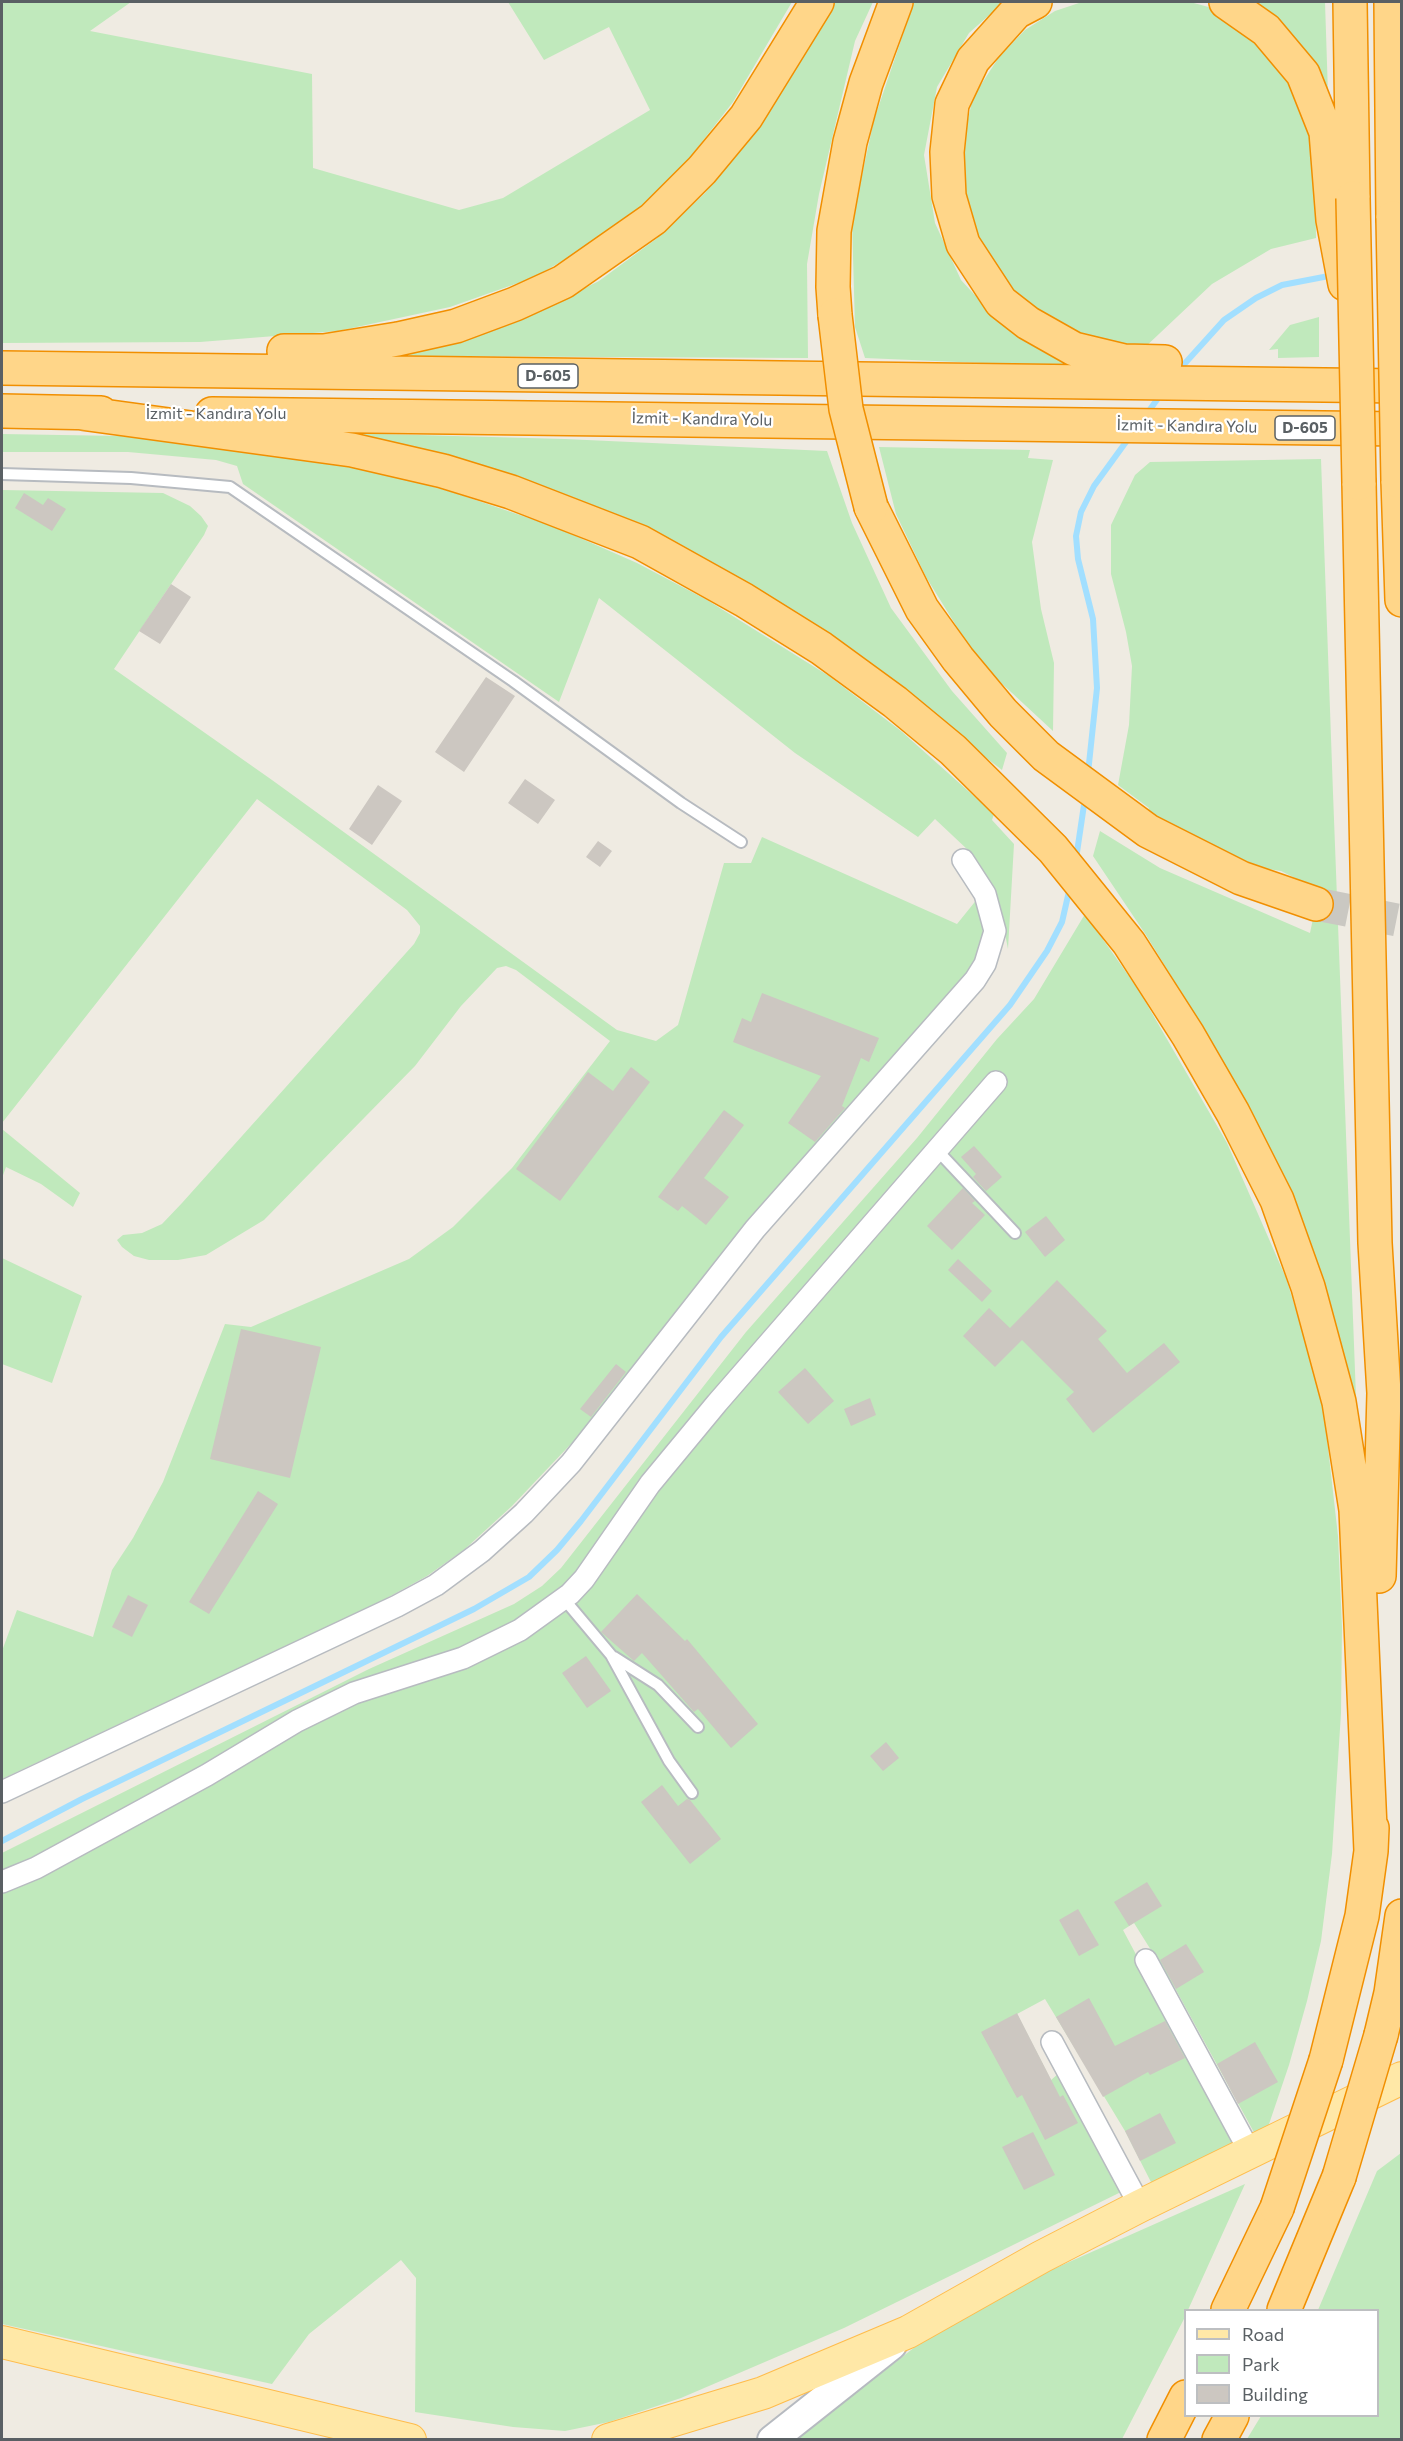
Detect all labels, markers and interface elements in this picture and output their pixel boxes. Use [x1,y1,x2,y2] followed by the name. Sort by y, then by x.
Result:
[518,364,578,388] road number: D-605
[146,404,286,424] street label: İzmit - Kandıra Yolu
[631,408,773,430] street label: İzmit - Kandıra Yolu
[1116,415,1258,437] street label: İzmit - Kandıra Yolu
[1275,416,1335,440] road number: D-605
[1184,2309,1379,2417] legend
[1242,2323,1284,2345] text: Road
[1242,2353,1280,2375] text: Park
[1242,2383,1308,2405] text: Building

